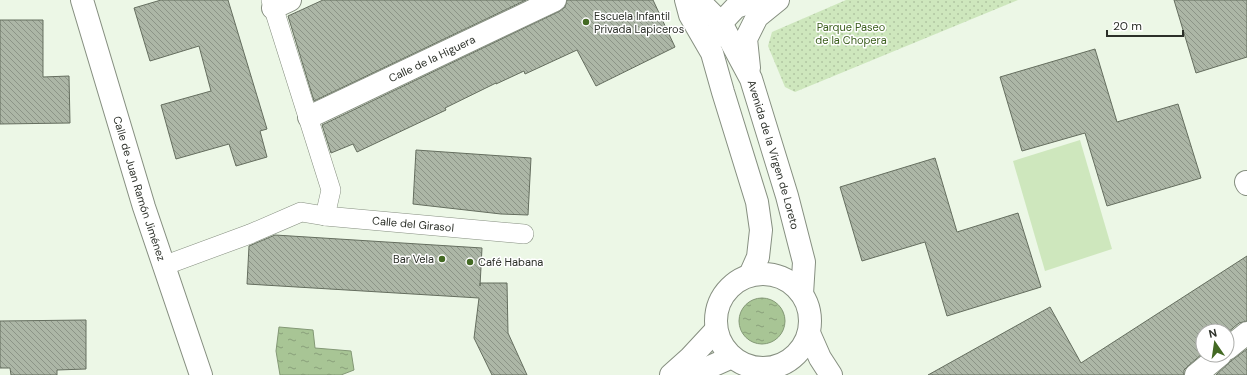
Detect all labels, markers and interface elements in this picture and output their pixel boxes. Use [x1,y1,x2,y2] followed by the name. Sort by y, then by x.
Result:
[594,9,684,36] place label: Escuela Infantil Privada Lapiceros
[1107,12,1183,38] scale bar
[581,17,591,27] marker: Escuela Infantil Privada Lapiceros
[1113,18,1142,34] text: 20 m
[815,20,887,47] park label: Parque Paseo de la Chopera
[386,32,477,85] street label: Calle de la Higuera
[745,78,802,231] street label: Avenida de la Virgen de Loreto
[110,114,169,263] street label: Calle de Juan Ramón Jiménez
[372,213,455,235] street label: Calle del Girasol
[393,252,434,266] place label: Bar Vela
[437,254,447,264] marker: Bar Vela
[478,255,543,269] place label: Café Habana
[465,257,475,267] marker: Café Habana
[1195,323,1235,363] north arrow
[1207,326,1218,341] text: N

